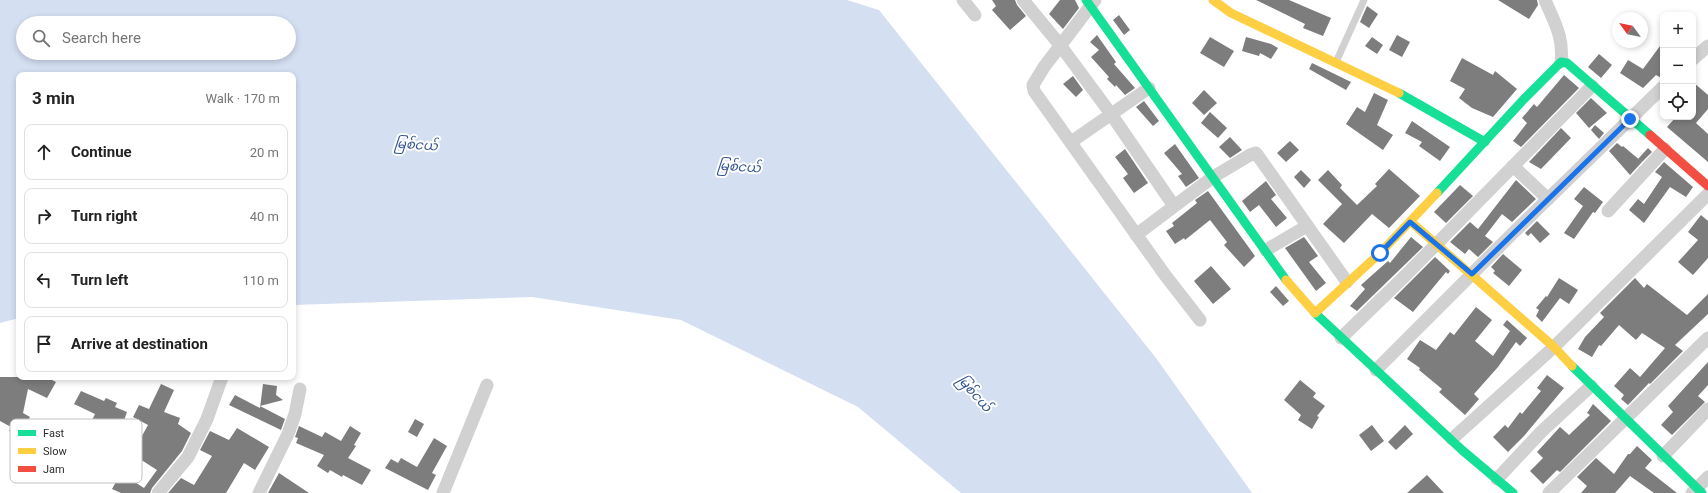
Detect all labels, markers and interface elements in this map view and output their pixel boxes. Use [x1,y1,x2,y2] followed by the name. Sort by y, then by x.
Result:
[1612,12,1648,48] north arrow
[1660,12,1696,120] map controls
[1660,12,1696,48] button: +
[16,16,296,60] search box
[30,27,52,49] icon: search
[62,29,141,47] text: Search here
[1660,48,1696,84] button: −
[1660,84,1696,120] button: locate
[32,88,75,108] text: 3 min
[205,91,280,106] text: Walk · 170 m
[1621,110,1639,128] route end
[393,134,440,158] water label: မြစ်ငယ်
[33,141,55,163] icon: ahead
[71,143,132,161] text: Continue
[250,145,279,160] text: 20 m
[716,156,763,180] water label: မြစ်ငယ်
[33,205,55,227] icon: right
[71,207,137,225] text: Turn right
[250,209,279,224] text: 40 m
[1371,244,1389,262] route start
[33,269,55,291] icon: left
[71,271,128,289] text: Turn left
[242,273,279,288] text: 110 m
[33,333,55,355] icon: arrive
[71,335,208,353] text: Arrive at destination
[951,371,998,419] water label: မြစ်ငယ်
[10,419,142,483] legend
[43,427,65,440] text: Fast
[43,445,67,458] text: Slow
[43,463,65,476] text: Jam

